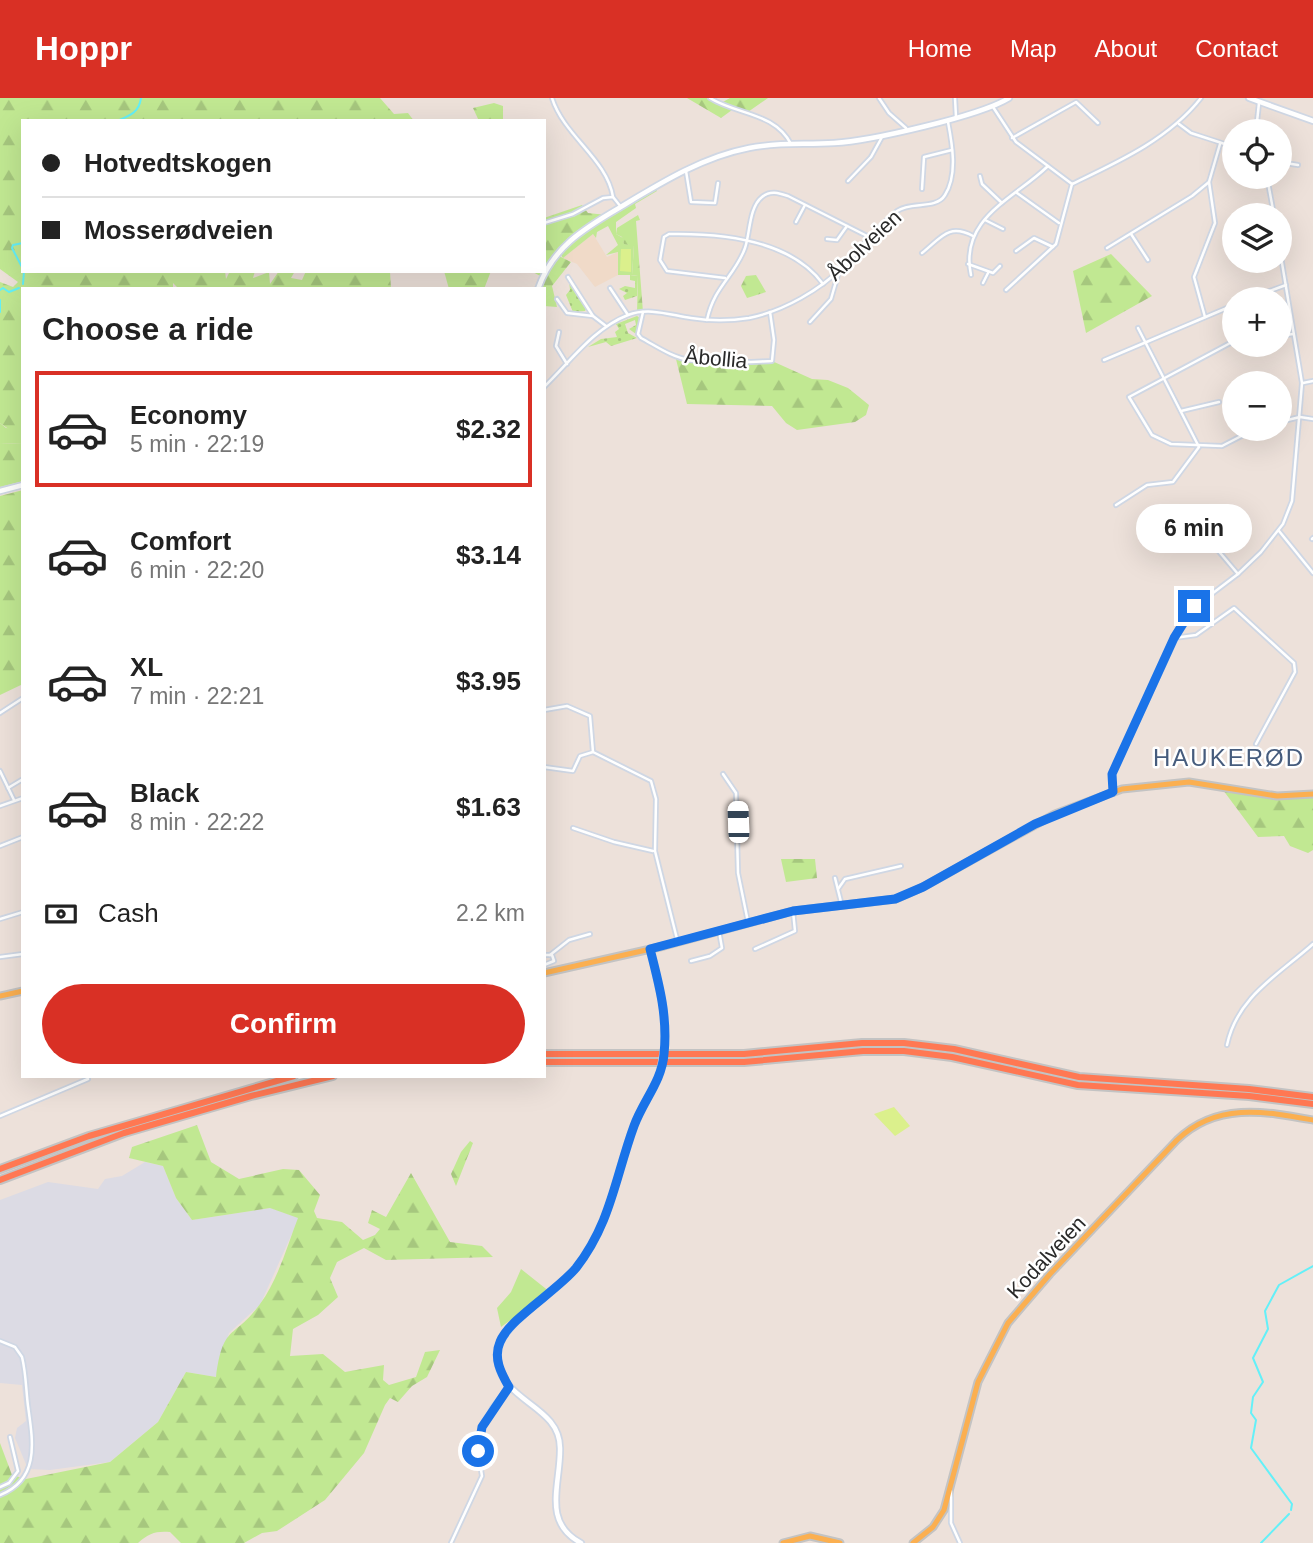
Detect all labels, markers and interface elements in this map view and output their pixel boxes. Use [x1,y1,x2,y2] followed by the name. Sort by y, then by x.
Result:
[35,30,132,67] text: Hoppr
[908,35,972,62] text: Home
[1010,35,1057,62] text: Map
[1095,35,1157,62] text: About
[1195,35,1278,62] text: Contact
[1222,119,1292,441] map controls
[1222,119,1292,189] button: locate
[84,148,272,178] text: Hotvedtskogen
[1222,203,1292,273] button: layers
[822,205,906,285] street label: Åbolveien
[84,215,273,245] text: Mosserødveien
[1222,287,1292,357] button: +
[42,311,254,347] text: Choose a ride
[684,344,749,372] street label: Åbollia
[1222,371,1292,441] button: −
[46,398,109,461] icon: car
[130,400,247,430] text: Economy
[456,414,521,444] text: $2.32
[130,431,264,457] text: 5 min · 22:19
[1136,504,1252,554] callout: 6 min
[1164,515,1224,541] text: 6 min
[46,524,109,587] icon: car
[130,526,231,556] text: Comfort
[456,540,521,570] text: $3.14
[130,557,264,583] text: 6 min · 22:20
[1178,590,1210,622] route end
[46,650,109,713] icon: car
[130,652,163,682] text: XL
[456,666,521,696] text: $3.95
[130,683,264,709] text: 7 min · 22:21
[1153,744,1305,771] district label: HAUKERØD
[46,776,109,839] icon: car
[130,778,199,808] text: Black
[456,792,521,822] text: $1.63
[727,801,750,843] car
[130,809,264,835] text: 8 min · 22:22
[42,895,80,933] icon: cash
[98,898,159,928] text: Cash
[456,900,525,926] text: 2.2 km
[42,984,525,1064] button: Confirm
[1002,1211,1090,1303] street label: Kodalveien
[462,1435,494,1467] route start

